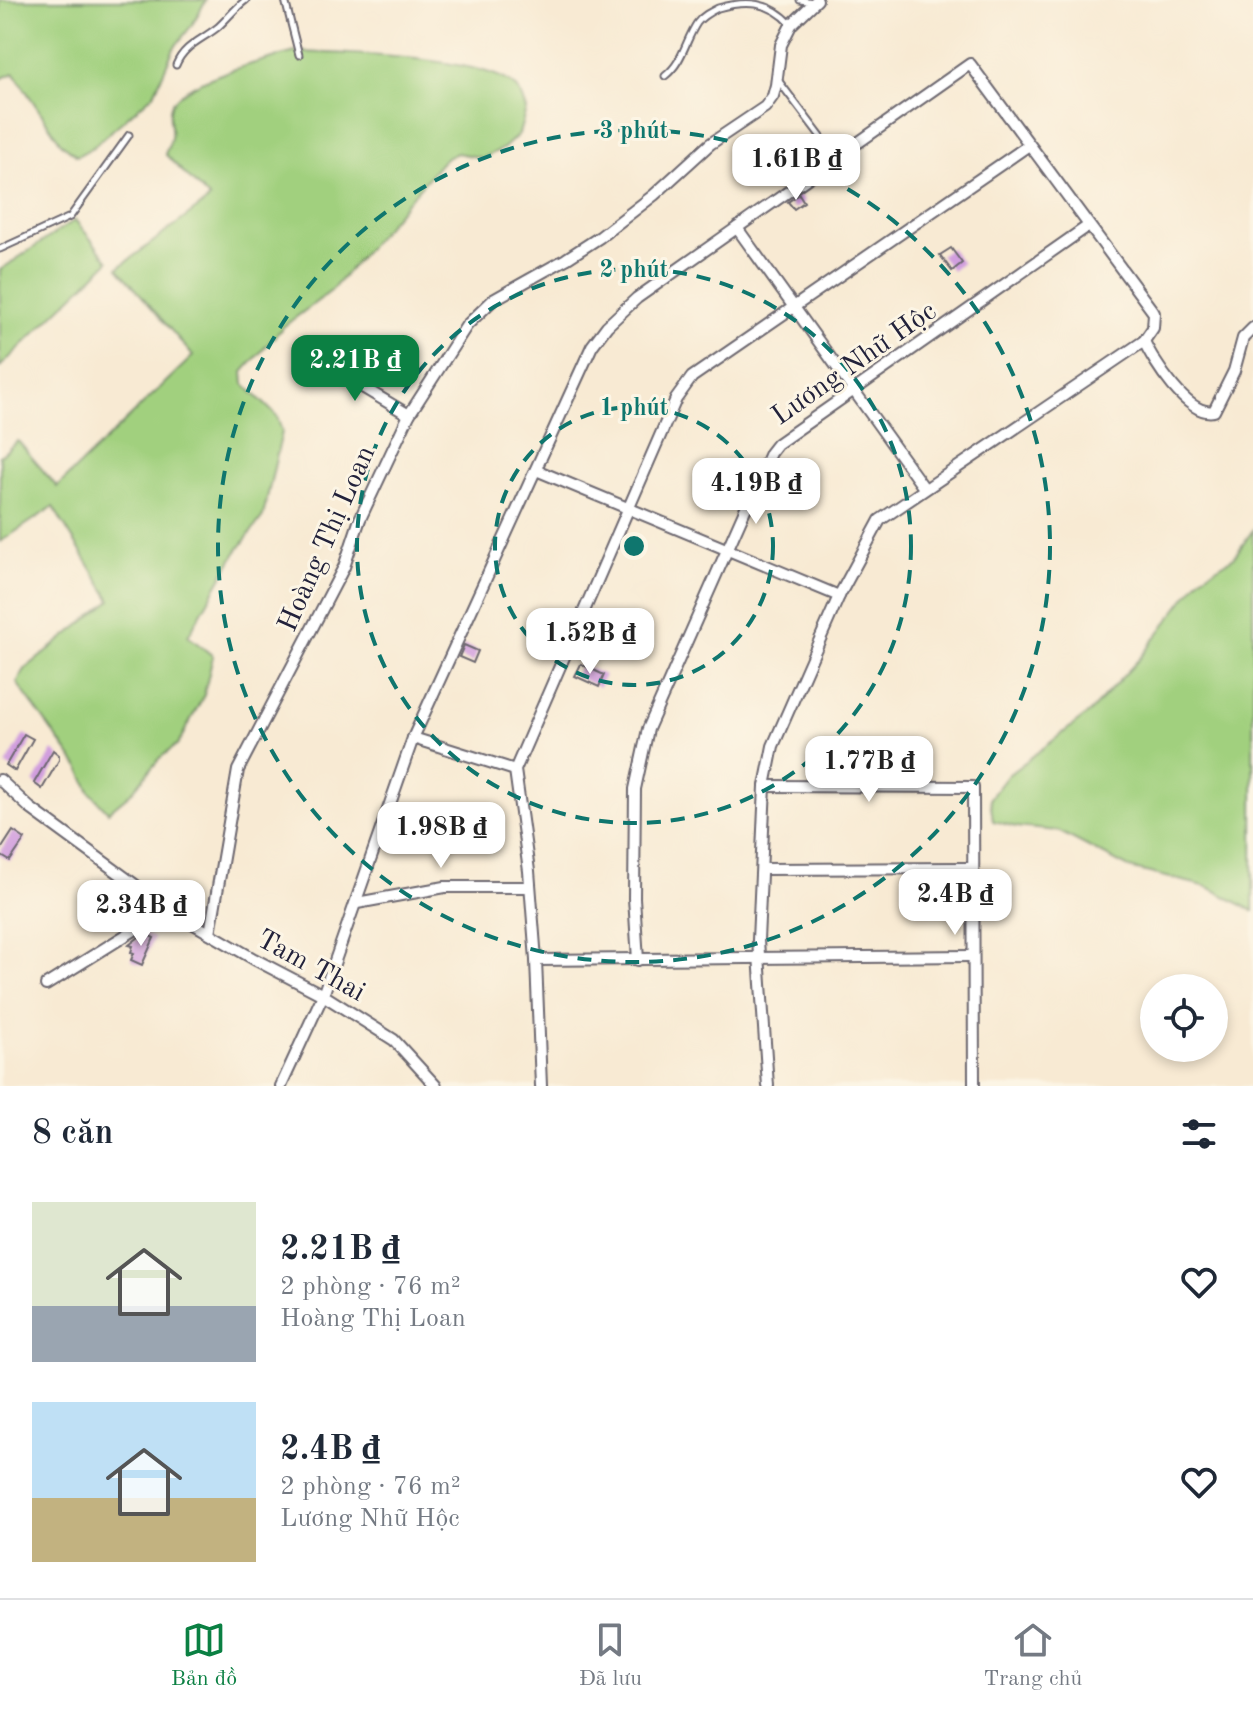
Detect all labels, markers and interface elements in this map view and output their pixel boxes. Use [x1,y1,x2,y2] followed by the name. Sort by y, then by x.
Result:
[599,120,669,144] text: 3 phút
[722,134,870,202] pin: 1.61B ₫
[750,147,842,173] text: 1.61B ₫
[599,259,669,283] text: 2 phút
[767,298,942,431] street label: Lương Nhữ Hộc
[281,335,429,403] pin: 2.21B ₫
[309,348,401,374] text: 2.21B ₫
[599,397,669,421] text: 1 phút
[274,442,381,636] street label: Hoàng Thị Loan
[682,458,830,526] pin: 4.19B ₫
[710,471,802,497] text: 4.19B ₫
[620,532,648,560] centre of rings
[516,608,664,676] pin: 1.52B ₫
[544,621,636,647] text: 1.52B ₫
[795,736,943,804] pin: 1.77B ₫
[823,749,915,775] text: 1.77B ₫
[367,802,515,870] pin: 1.98B ₫
[395,815,487,841] text: 1.98B ₫
[890,869,1020,937] pin: 2.4B ₫
[67,880,215,948] pin: 2.34B ₫
[917,882,993,908] text: 2.4B ₫
[95,893,187,919] text: 2.34B ₫
[252,926,369,1008] street label: Tam Thai
[1140,974,1228,1062] map controls
[1140,974,1228,1062] button: locate
[1177,1112,1221,1156] icon: filters
[32,1117,113,1151] text: 8 căn
[280,1233,400,1267] text: 2.21B ₫
[96,1234,192,1330] icon: home
[1177,1260,1221,1304] icon: heart
[280,1274,461,1300] text: 2 phòng · 76 m²
[280,1306,466,1332] text: Hoàng Thị Loan
[280,1433,380,1467] text: 2.4B ₫
[96,1434,192,1530] icon: home
[1177,1460,1221,1504] icon: heart
[280,1474,461,1500] text: 2 phòng · 76 m²
[280,1506,460,1532] text: Lương Nhữ Hộc
[171,1618,237,1693] tab: Bản đồ
[579,1618,642,1693] tab: Đã lưu
[983,1618,1082,1693] tab: Trang chủ

